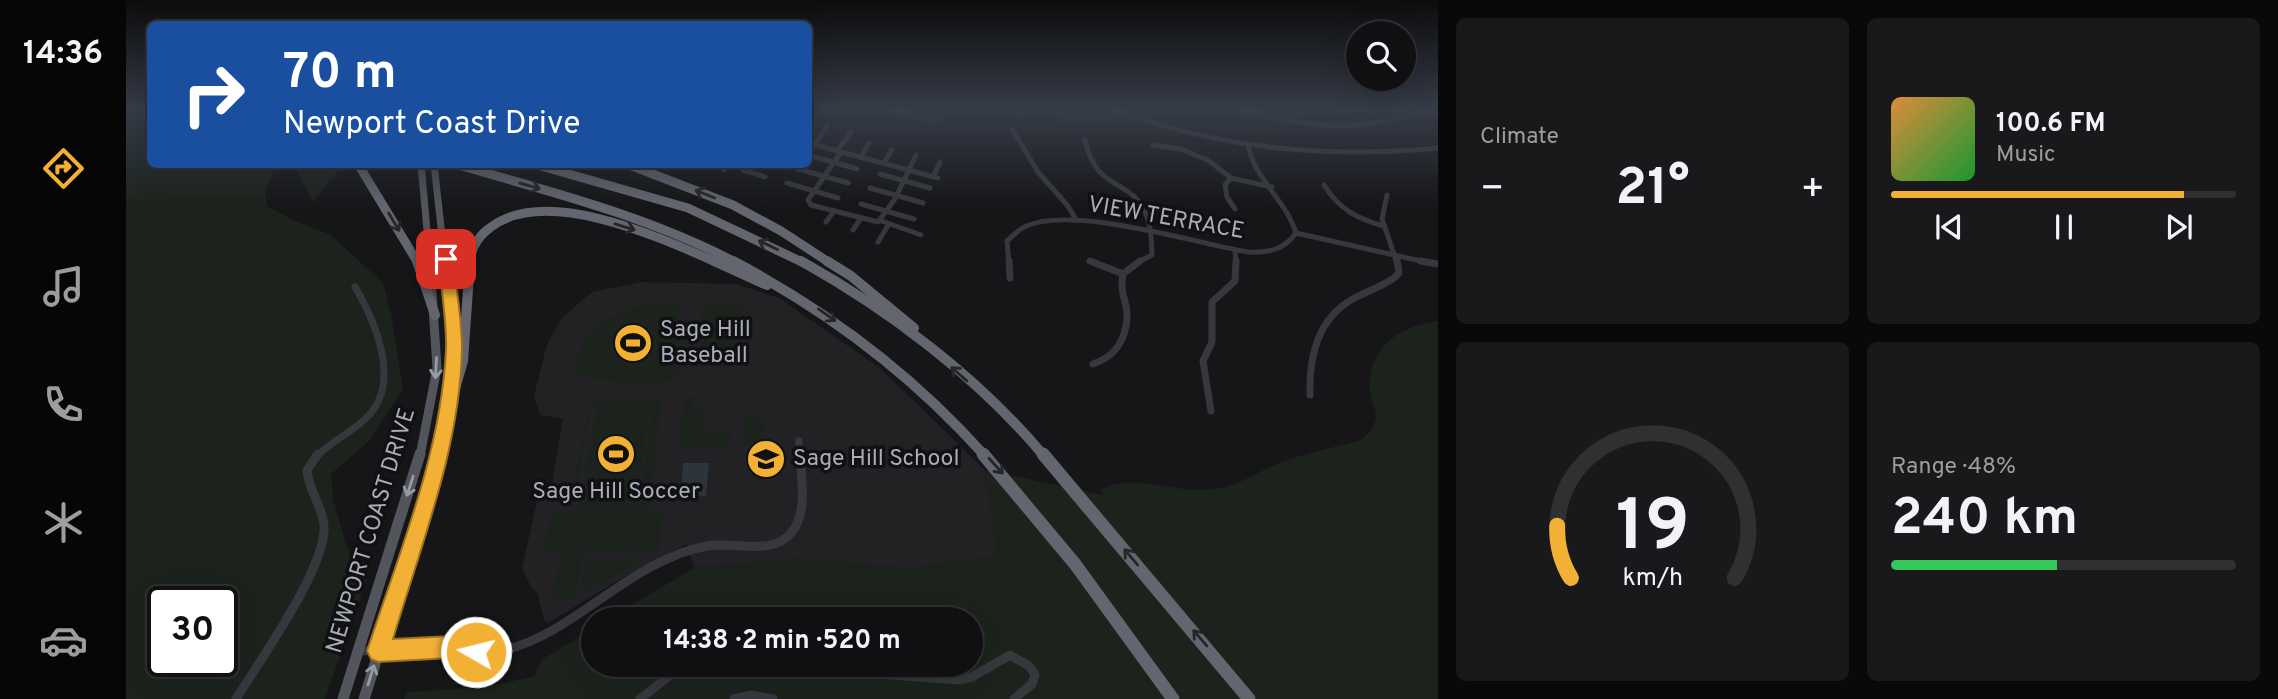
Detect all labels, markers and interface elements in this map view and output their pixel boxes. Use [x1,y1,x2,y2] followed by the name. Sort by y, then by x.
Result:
[1346,21,1416,91] map controls
[1346,21,1416,91] button: search
[23,35,103,75] text: 14:36
[283,44,397,106] text: 70 m
[168,49,259,140] icon: right
[283,105,580,145] text: Newport Coast Drive
[1996,108,2105,141] text: 100.6 FM
[1480,123,1559,152] text: Climate
[1996,141,2056,170] text: Music
[39,144,88,193] icon: directions
[1615,157,1690,223] text: 21°
[1480,166,1505,215] text: −
[1800,166,1825,215] text: +
[518,181,540,194] one-way arrow
[695,187,717,200] one-way arrow
[1086,191,1246,247] street label: VIEW TERRACE
[1930,208,1968,246] icon: previous
[2045,208,2083,246] icon: pause
[2160,208,2198,246] icon: next
[387,212,401,232] one-way arrow
[614,222,636,235] one-way arrow
[416,229,476,289] pin
[758,237,779,251] one-way arrow
[427,240,465,278] icon: arrive
[39,262,88,311] icon: music
[817,308,836,322] one-way arrow
[660,316,751,371] place label: Sage Hill Baseball
[612,322,654,364] sports icon: Sage Hill Baseball
[430,356,443,379] one-way arrow
[950,366,968,382] one-way arrow
[39,380,88,429] icon: phone
[321,405,423,657] street label: NEWPORT COAST DRIVE
[595,433,637,475] sports icon: Sage Hill Soccer
[745,438,787,480] school or university icon: Sage Hill School
[793,445,959,474] place label: Sage Hill School
[1891,453,2016,482] text: Range · 48%
[988,457,1005,474] one-way arrow
[403,475,415,497] one-way arrow
[532,478,700,507] place label: Sage Hill Soccer
[1616,484,1689,576] text: 19
[1891,487,2078,553] text: 240 km
[39,498,88,547] icon: climate
[1123,549,1139,567] one-way arrow
[1622,562,1683,594] text: km/h
[147,586,238,677] speed limit sign: 30
[439,615,513,689] position arrow
[39,616,88,665] icon: car
[663,625,901,658] text: 14:38 · 2 min · 520 m
[1192,630,1208,648] one-way arrow
[365,664,378,686] one-way arrow

